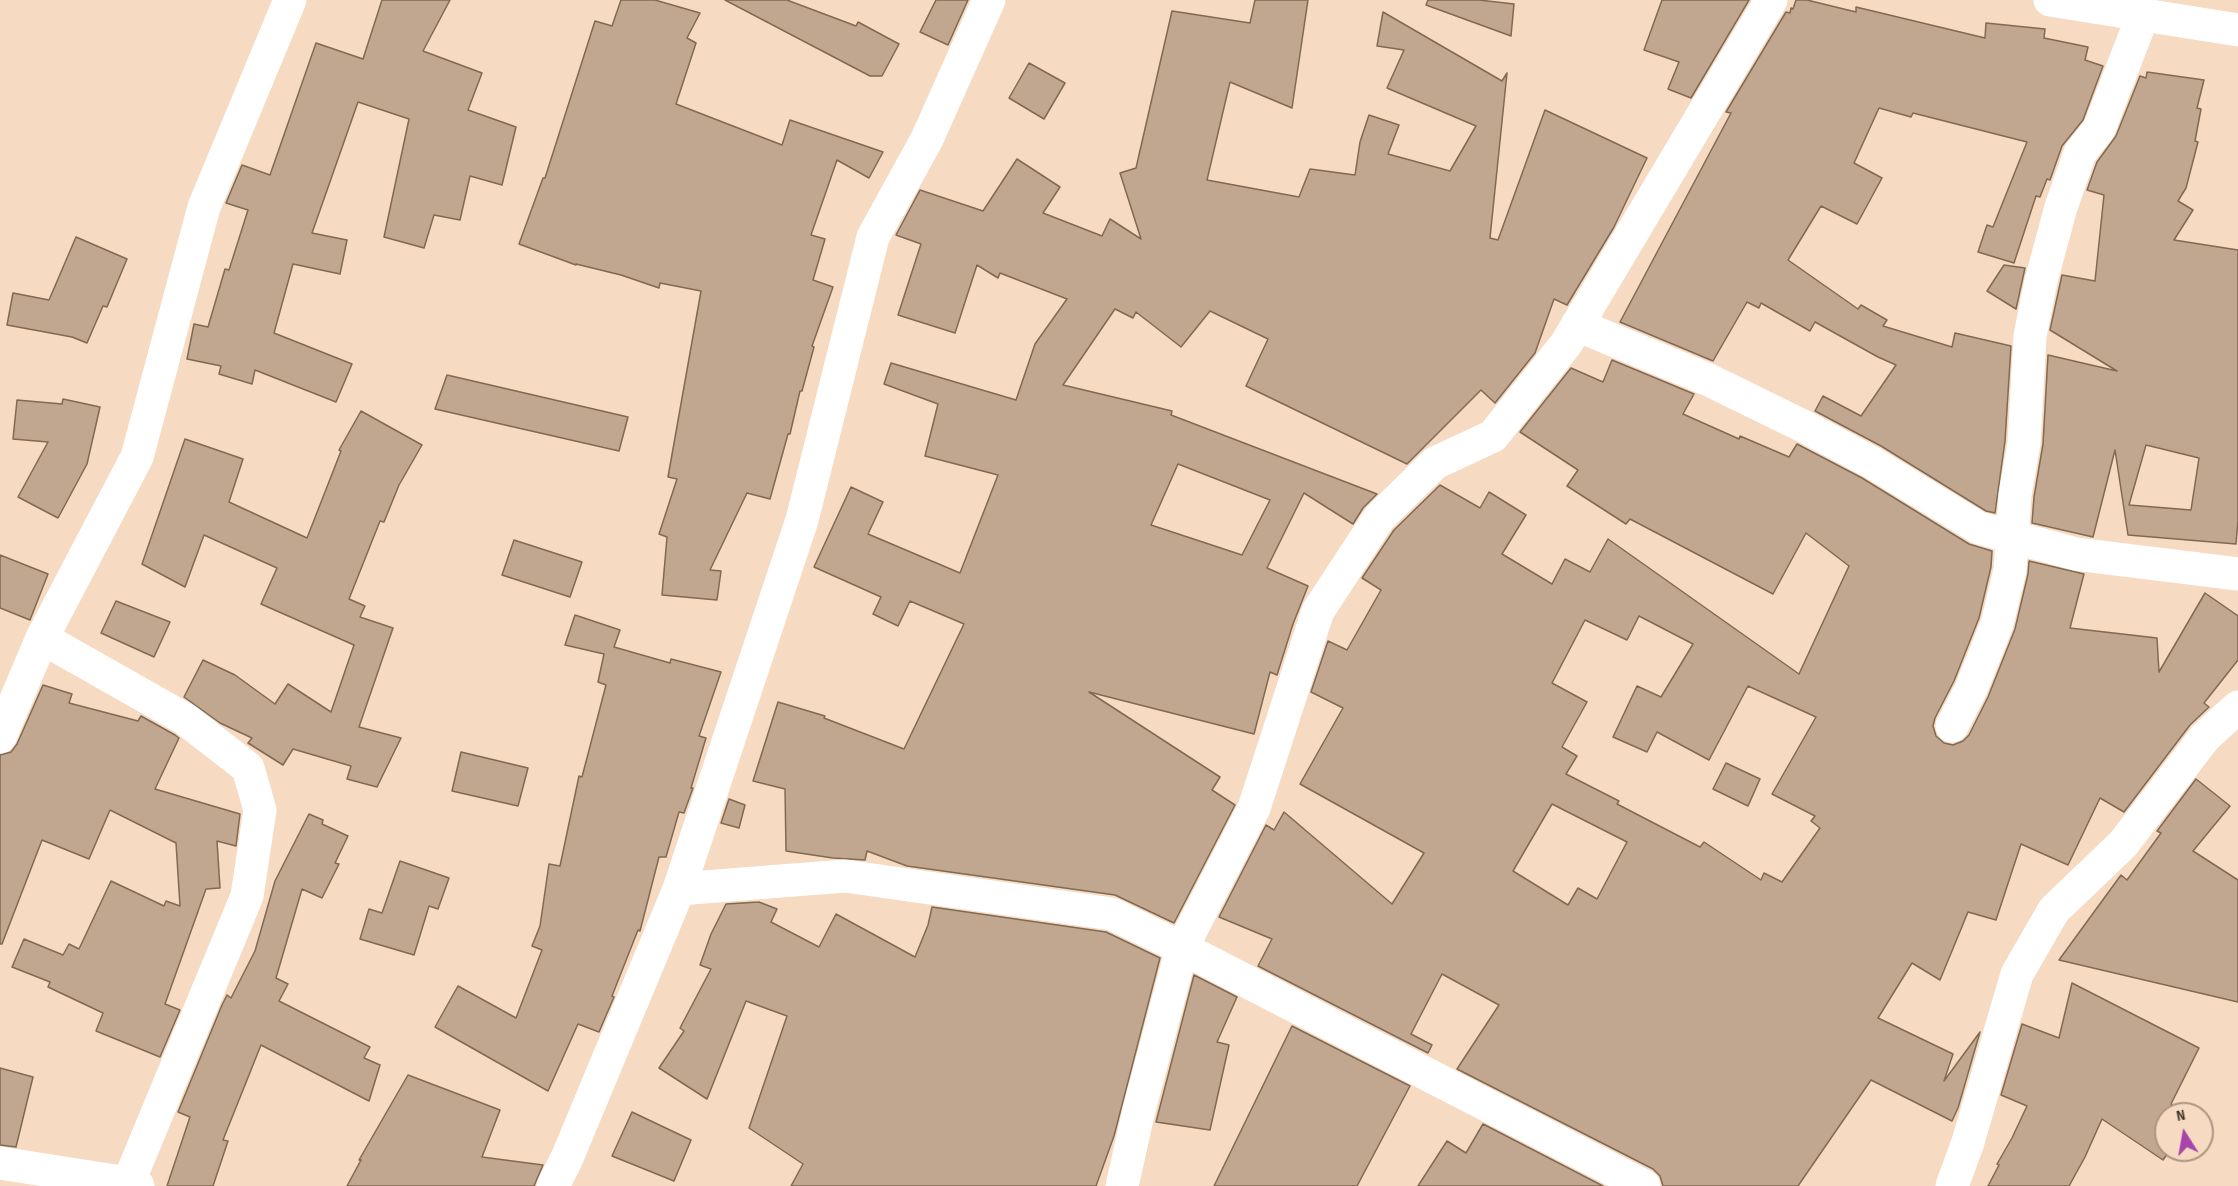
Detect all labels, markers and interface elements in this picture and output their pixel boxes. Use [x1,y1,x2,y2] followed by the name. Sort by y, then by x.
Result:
[2154,1102,2214,1162] north arrow
[2175,1106,2187,1126] text: N

